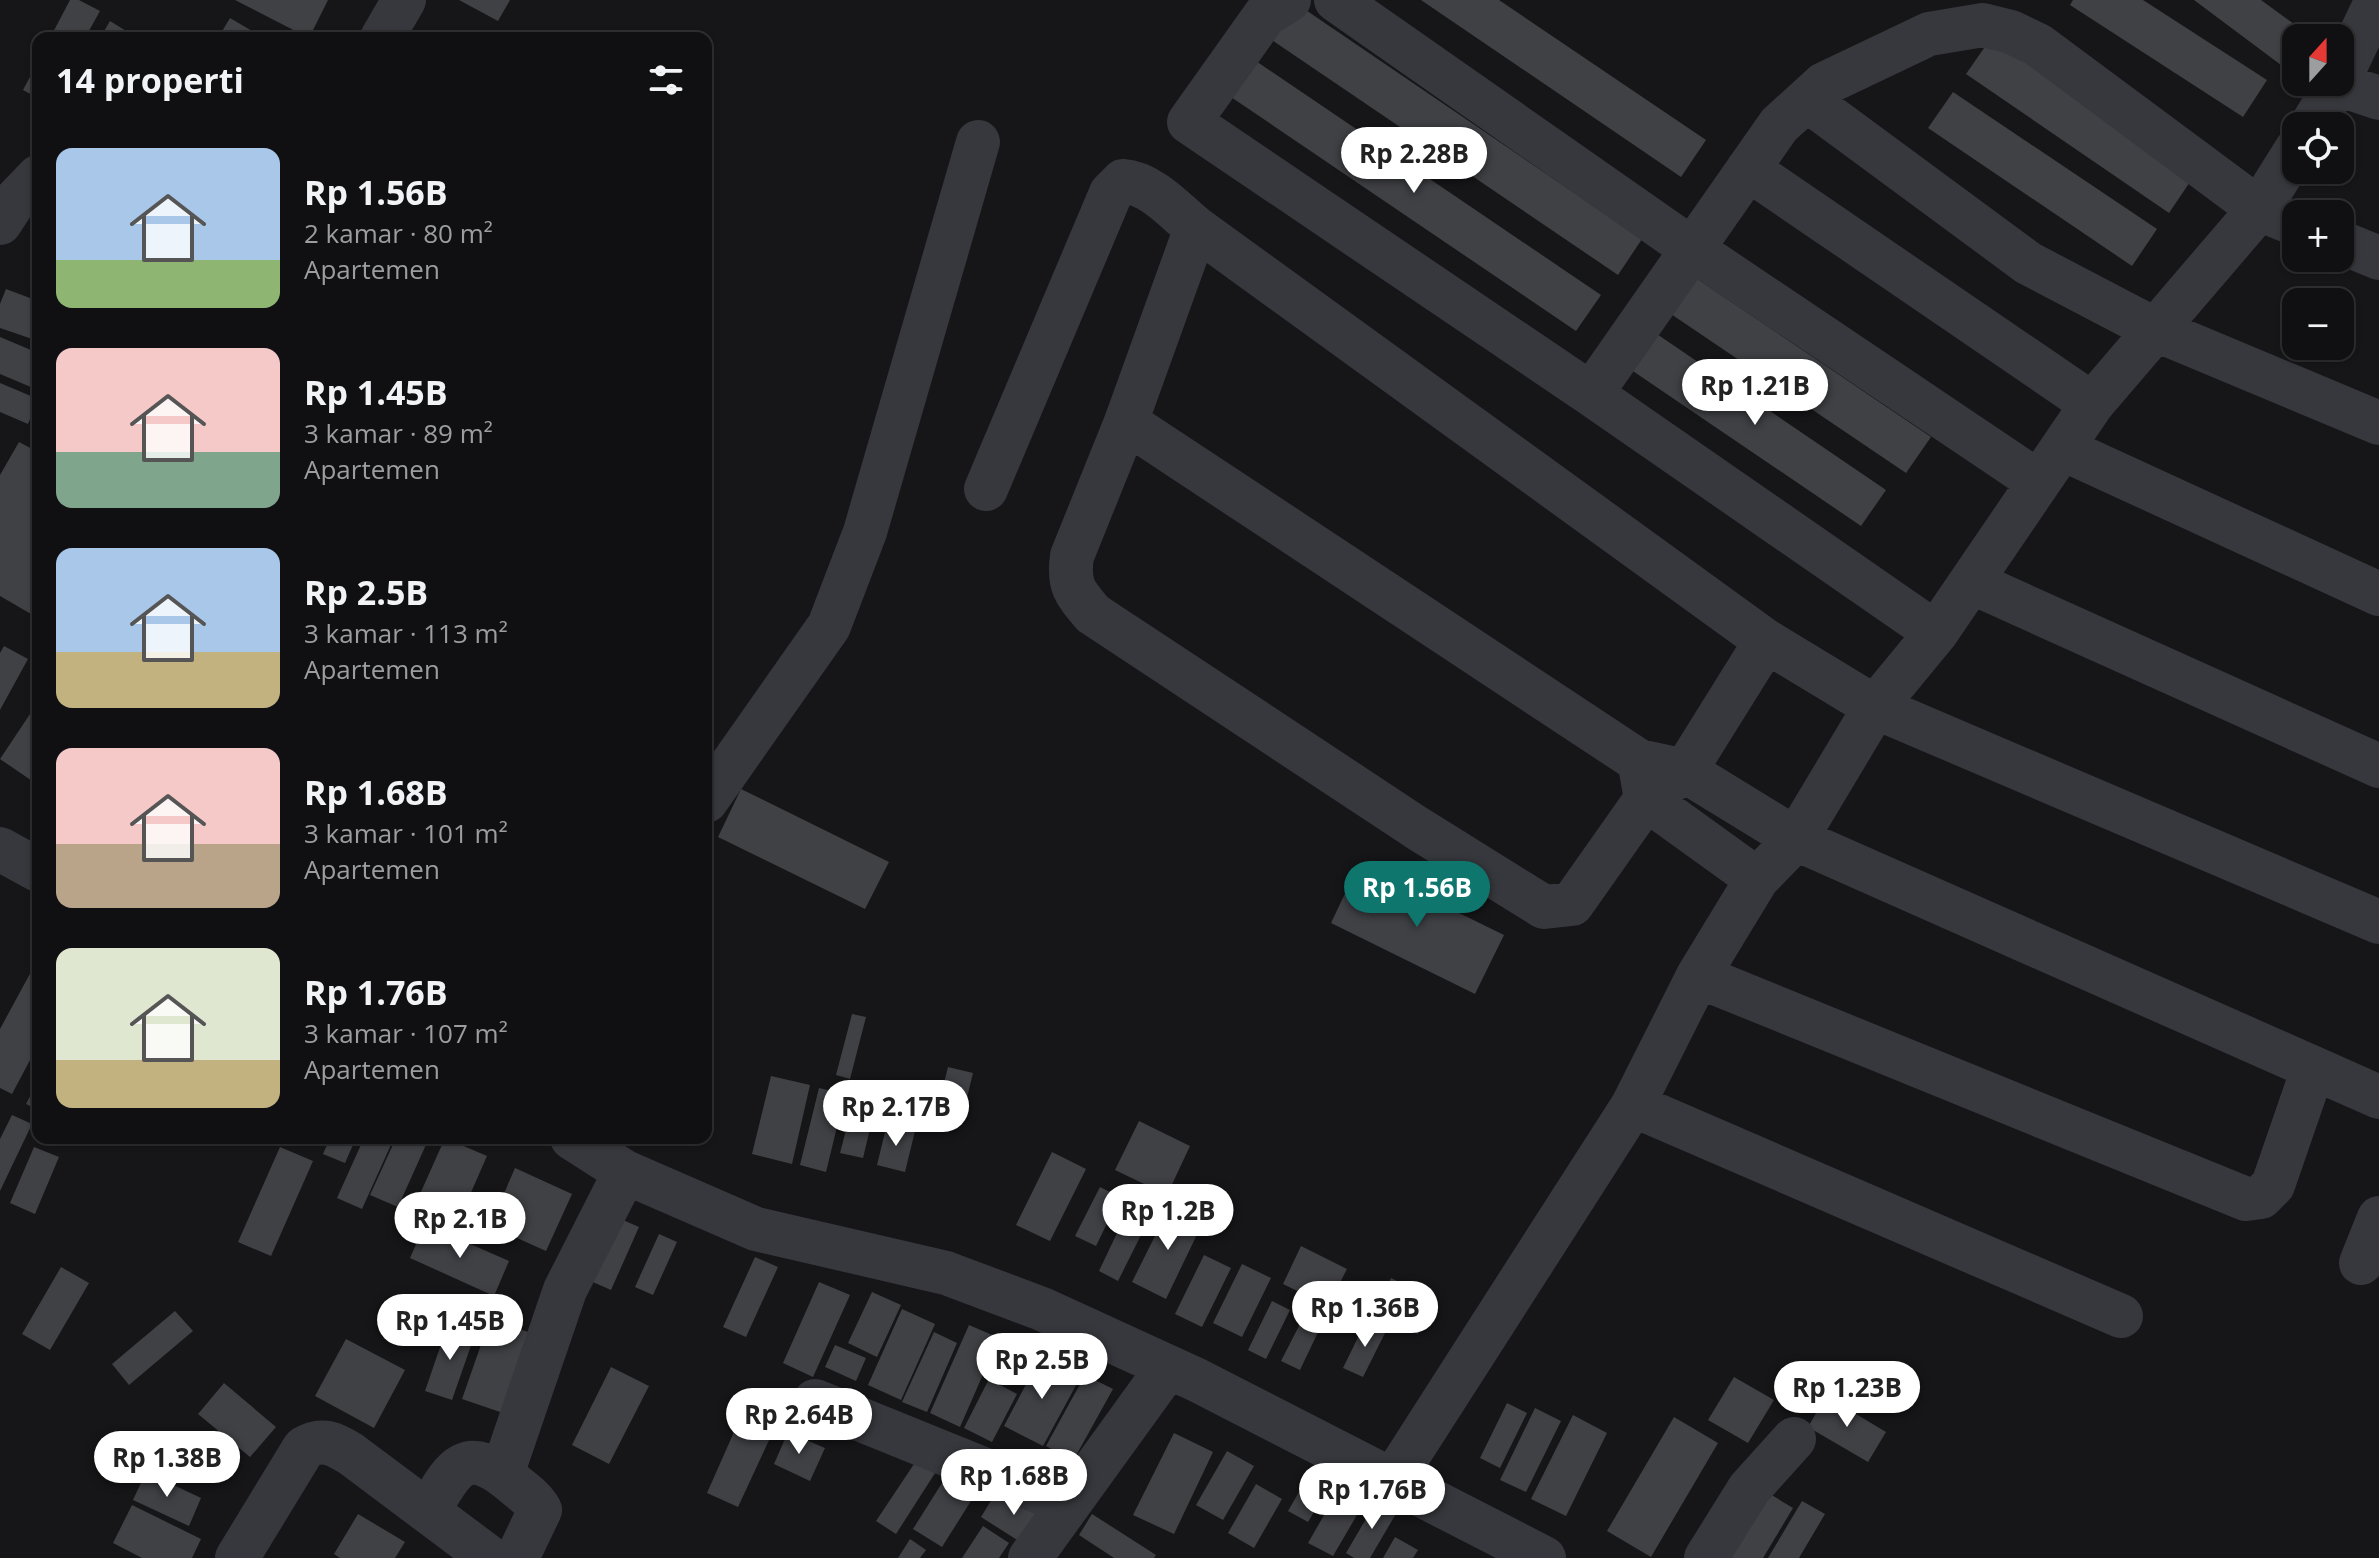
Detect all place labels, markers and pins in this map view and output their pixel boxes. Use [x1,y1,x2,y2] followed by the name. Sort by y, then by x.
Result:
[1331,127,1497,195] pin: Rp 2.28B
[1672,359,1838,427] pin: Rp 1.21B
[1334,861,1500,929] pin: Rp 1.56B
[813,1080,979,1148] pin: Rp 2.17B
[1094,1184,1242,1252] pin: Rp 1.2B
[386,1192,534,1260] pin: Rp 2.1B
[1282,1281,1448,1349] pin: Rp 1.36B
[367,1294,533,1362] pin: Rp 1.45B
[968,1333,1116,1401] pin: Rp 2.5B
[1764,1361,1930,1429] pin: Rp 1.23B
[716,1388,882,1456] pin: Rp 2.64B
[84,1431,250,1499] pin: Rp 1.38B
[931,1449,1097,1517] pin: Rp 1.68B
[1289,1463,1455,1531] pin: Rp 1.76B

